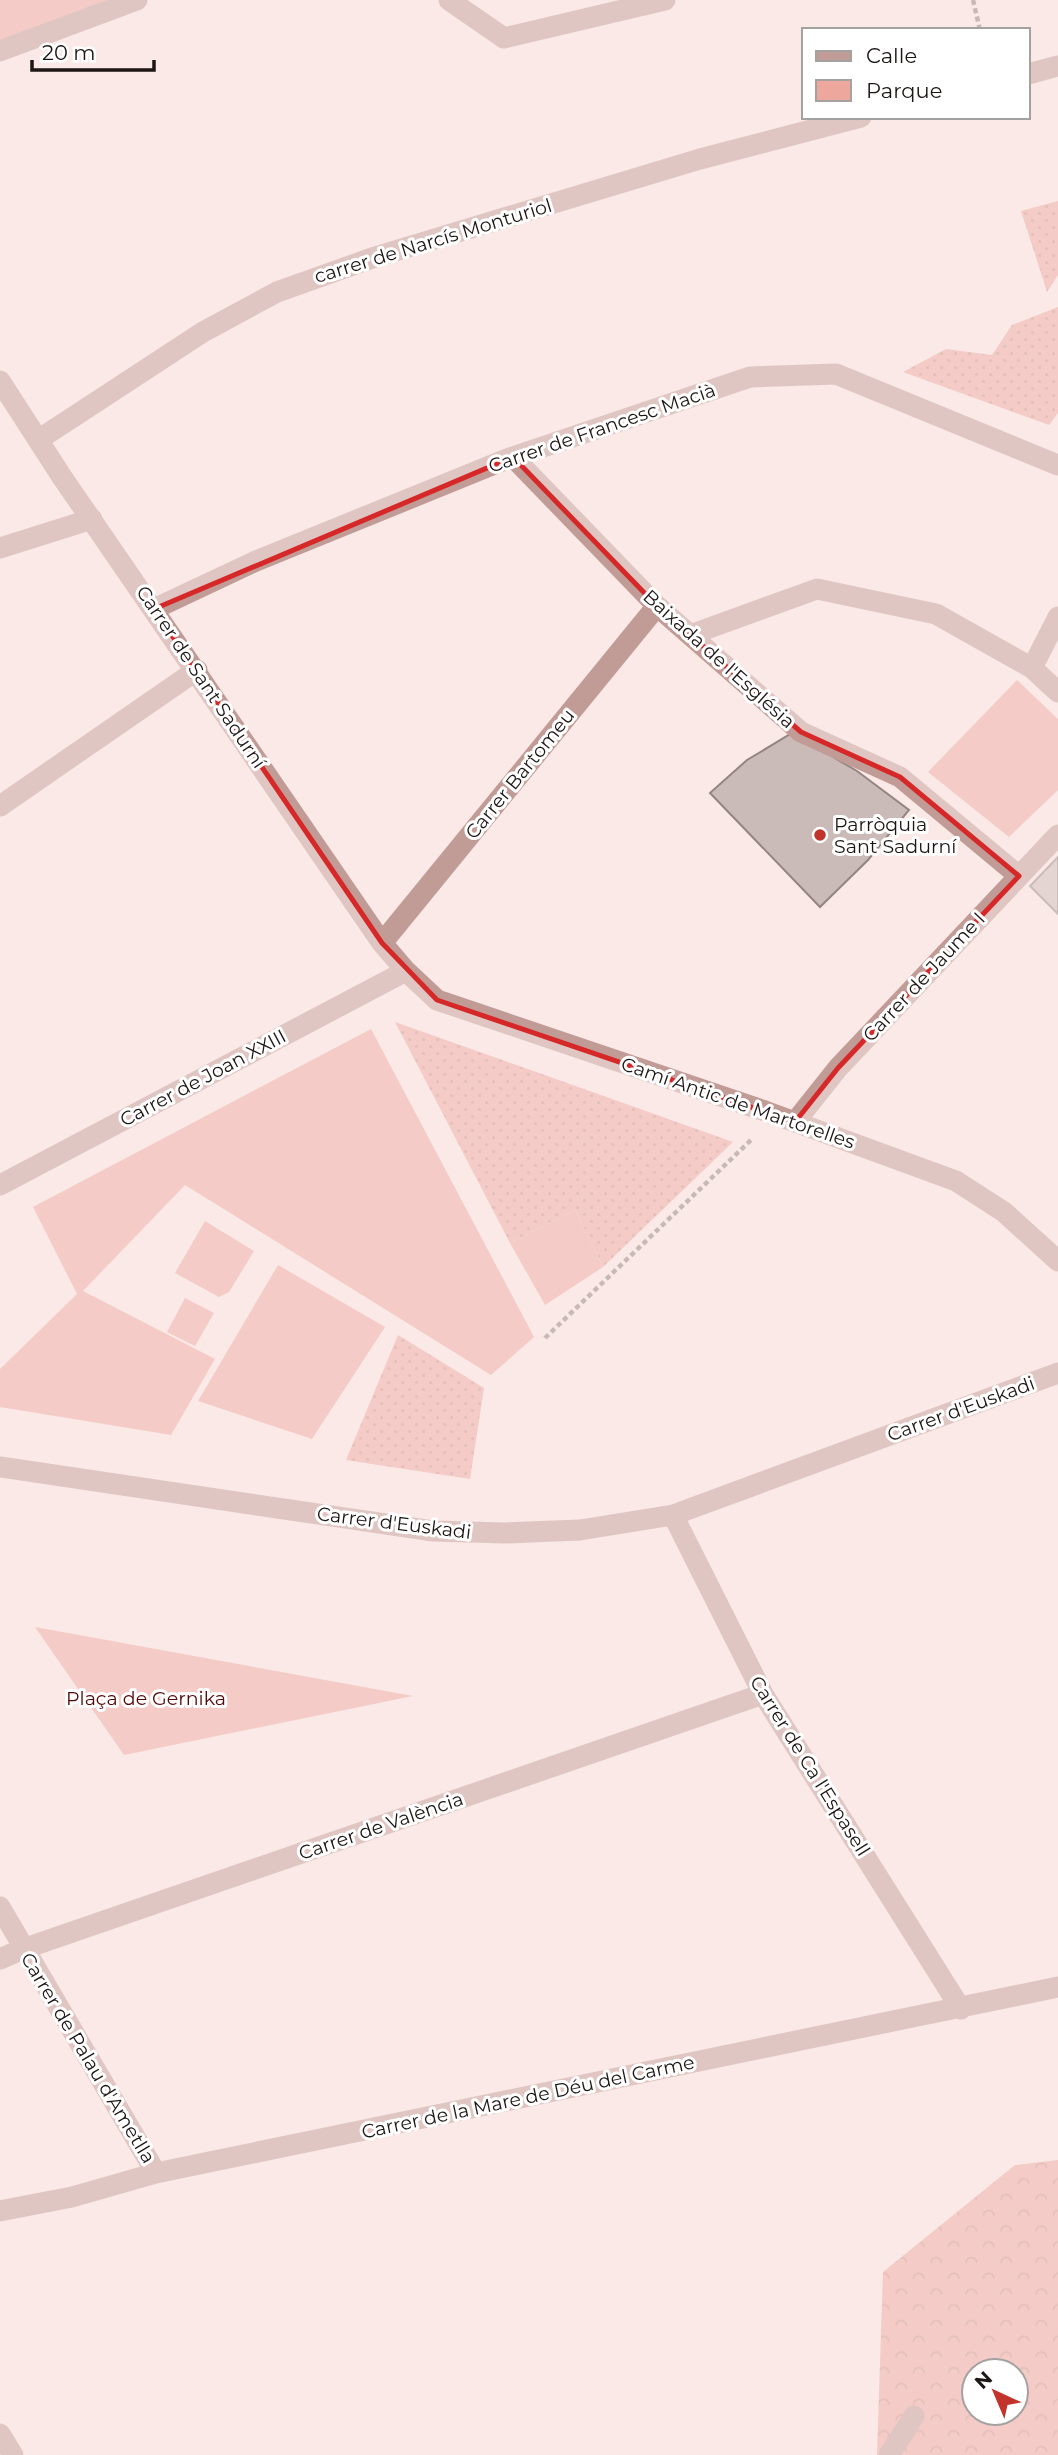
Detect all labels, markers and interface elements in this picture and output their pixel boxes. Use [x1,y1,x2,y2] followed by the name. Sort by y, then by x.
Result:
[32,28,154,72] scale bar
[802,28,1030,119] legend
[42,40,96,65] text: 20 m
[866,43,917,68] text: Calle
[866,78,942,103] text: Parque
[311,194,555,288] street label: carrer de Narcís Monturiol
[485,378,719,478] street label: Carrer de Francesc Macià
[131,581,271,773] street label: Carrer de Sant Sadurní
[638,585,800,733] street label: Baixada de l'Església
[461,704,579,844] street label: Carrer Bartomeu
[834,813,957,858] place label: Parròquia Sant Sadurní
[812,827,828,843] marker: Parròquia Sant Sadurní
[858,907,990,1047] street label: Carrer de Jaume I
[116,1025,290,1131] street label: Carrer de Joan XXIII
[618,1052,858,1154] street label: Camí Antic de Martorelles
[884,1372,1038,1446] street label: Carrer d'Euskadi
[316,1502,472,1544] street label: Carrer d'Euskadi
[745,1672,875,1860] street label: Carrer de Ca l'Espasell
[66,1687,226,1710] park label: Plaça de Gernika
[296,1787,466,1865] street label: Carrer de València
[16,1948,160,2168] street label: Carrer de Palau d'Ametlla
[360,2050,696,2144] street label: Carrer de la Mare de Déu del Carme
[960,2357,1030,2427] north arrow
[970,2367,997,2394] text: N

